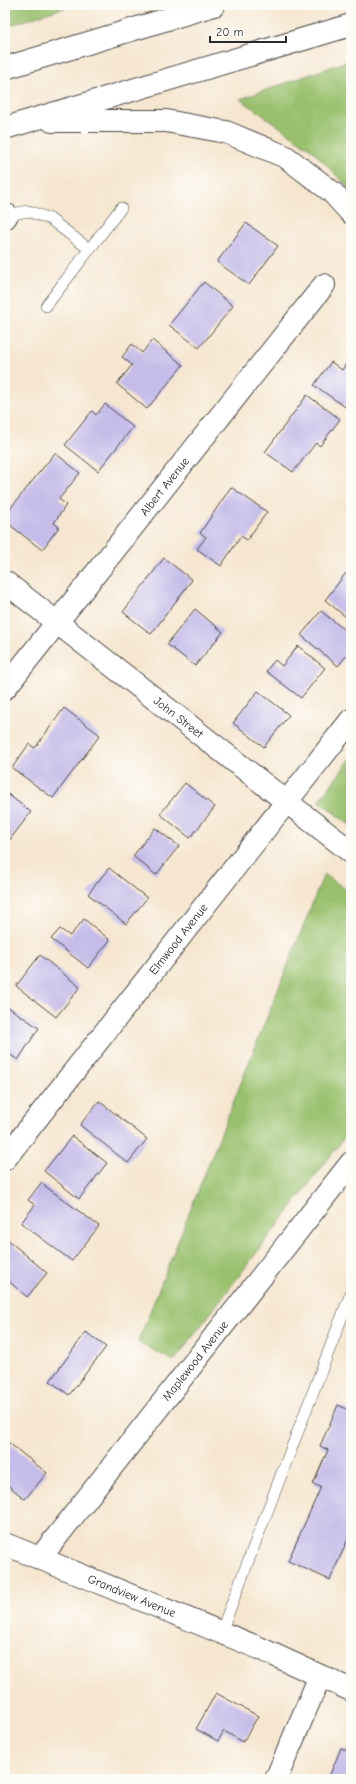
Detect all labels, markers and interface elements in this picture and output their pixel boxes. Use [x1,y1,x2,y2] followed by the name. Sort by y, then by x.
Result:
[210,18,286,44] scale bar
[216,25,244,39] text: 20 m
[137,454,192,519] street label: Albert Avenue
[151,694,206,741] street label: John Street
[146,901,211,977] street label: Elmwood Avenue
[159,1318,231,1404] street label: Maplewood Avenue
[86,1572,178,1620] street label: Grandview Avenue

